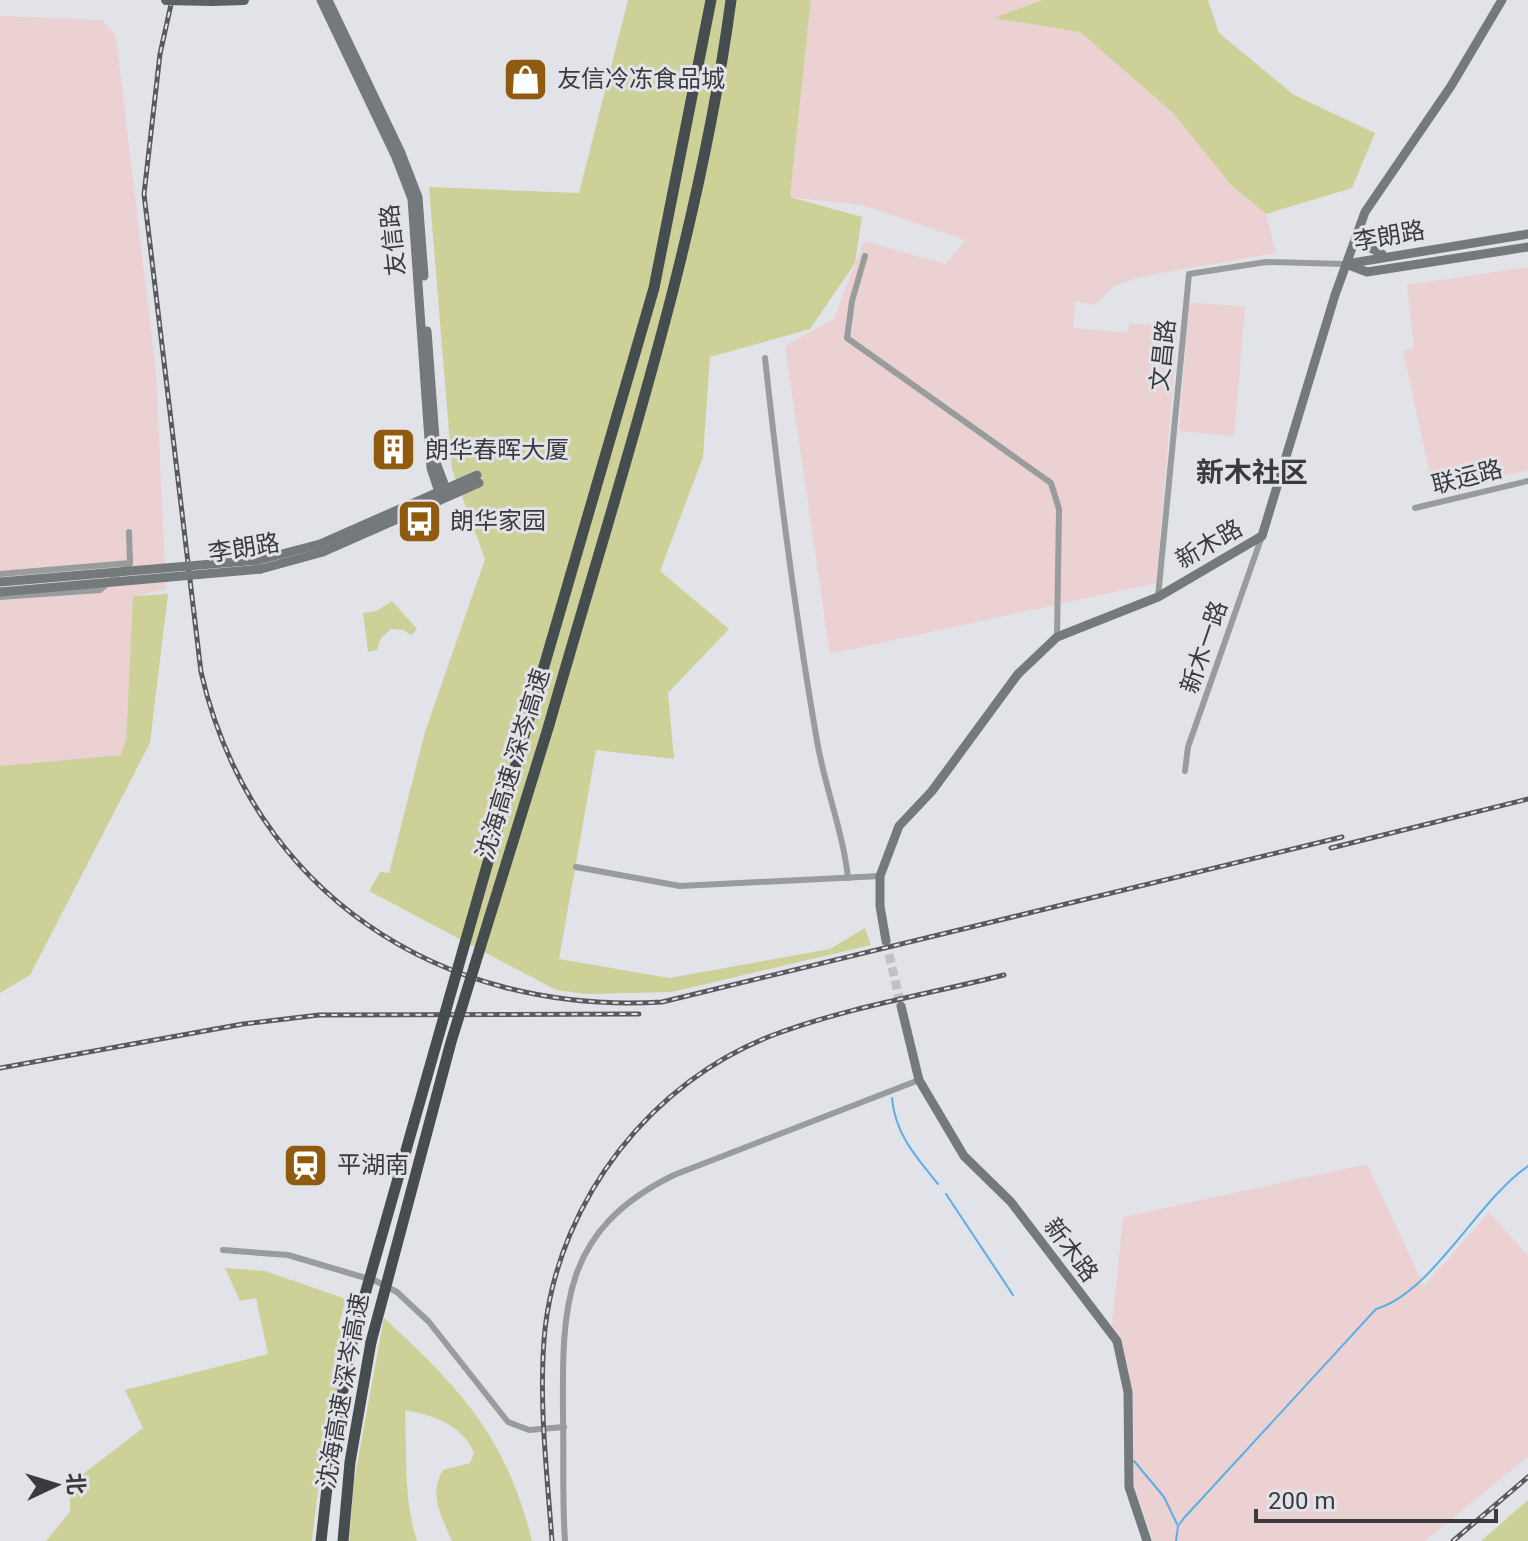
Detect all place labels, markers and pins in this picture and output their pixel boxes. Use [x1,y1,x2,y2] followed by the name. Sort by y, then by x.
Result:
[502,55,550,103] shop icon: 友信冷冻食品城
[557,65,725,93] place label: 友信冷冻食品城
[370,426,418,474] building icon: 朗华春晖大厦
[425,436,569,464] place label: 朗华春晖大厦
[395,497,443,545] bus stop icon: 朗华家园
[450,507,546,535] place label: 朗华家园
[282,1141,330,1189] station icon: 平湖南
[337,1151,409,1179] place label: 平湖南

